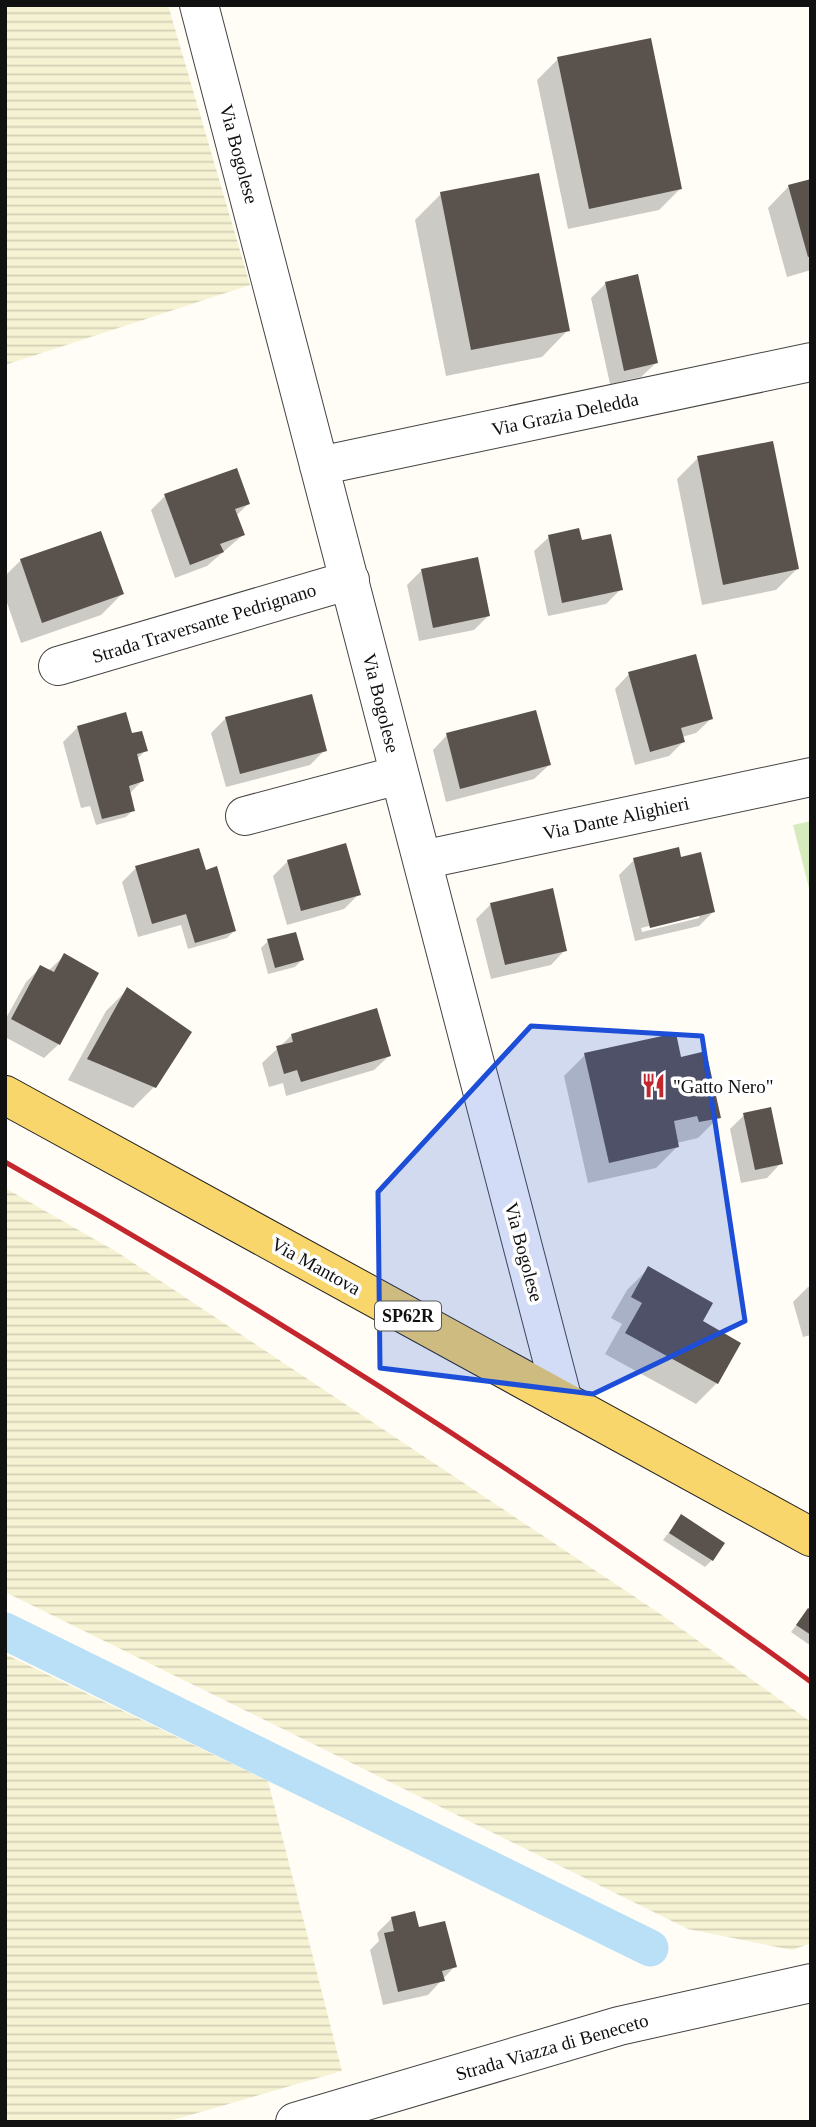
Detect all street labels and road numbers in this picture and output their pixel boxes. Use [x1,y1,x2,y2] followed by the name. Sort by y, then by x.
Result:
[216,102,262,206] street label: Via Bogolese
[490,388,641,440] street label: Via Grazia Deledda
[89,579,319,667] street label: Strada Traversante Pedrignano
[359,651,403,755] street label: Via Bogolese
[541,792,691,844] street label: Via Dante Alighieri
[501,1200,547,1304] street label: Via Bogolese
[268,1233,365,1299] street label: Via Mantova
[375,1302,441,1330] road number: SP62R
[453,2009,651,2085] street label: Strada Viazza di Beneceto

